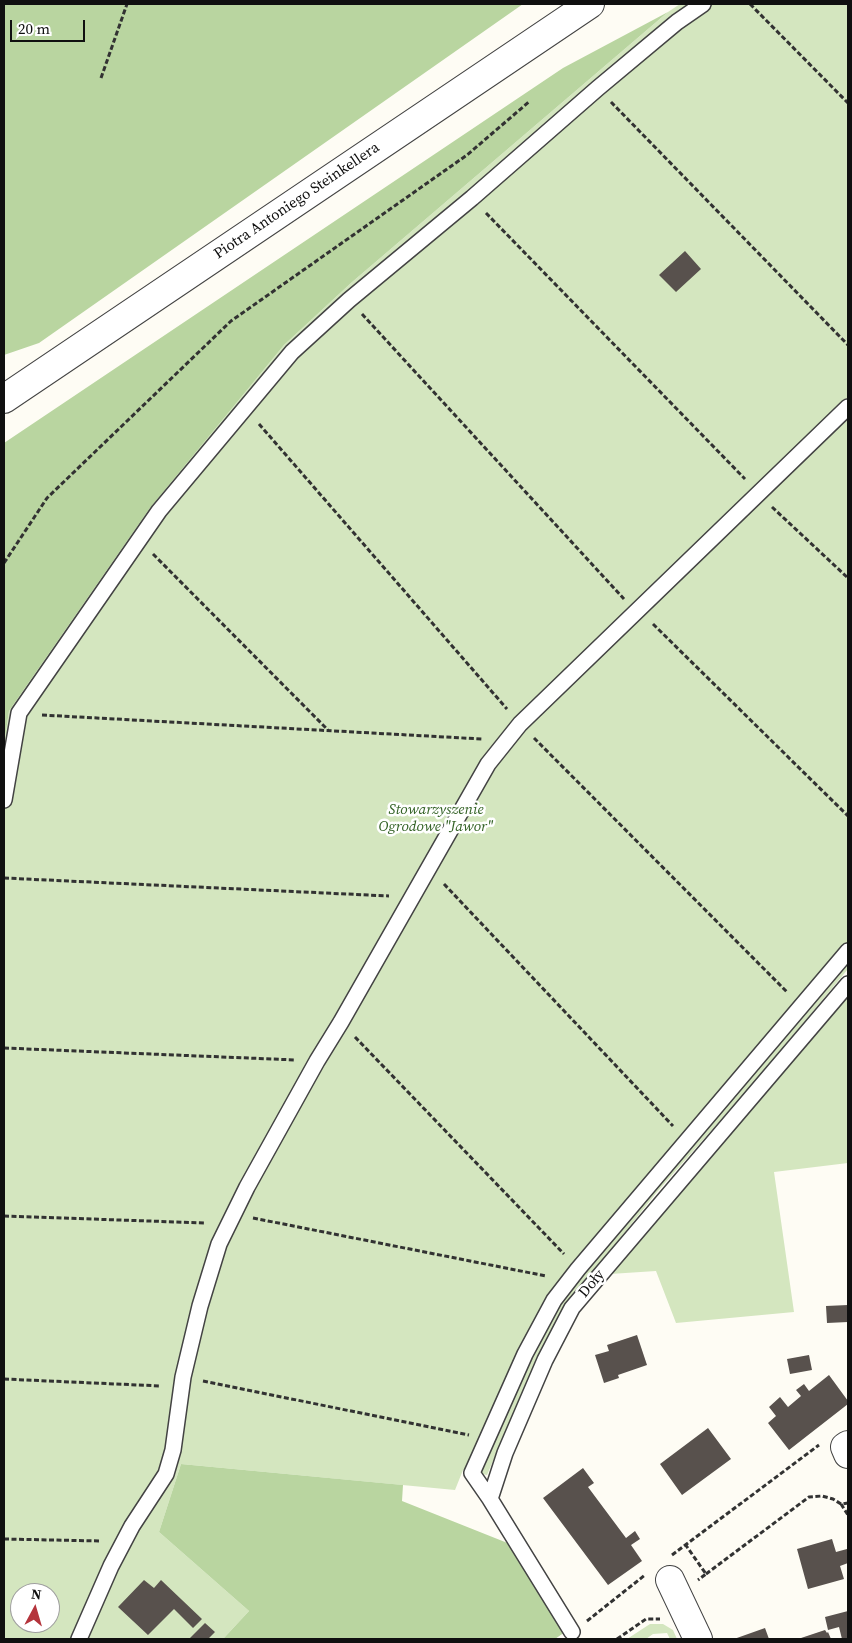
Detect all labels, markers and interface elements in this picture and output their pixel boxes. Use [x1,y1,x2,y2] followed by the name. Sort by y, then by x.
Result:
[12,10,88,42] scale bar
[18,18,50,39] text: 20 m
[211,139,383,263] street label: Piotra Antoniego Steinkellera
[379,801,493,836] park label: Stowarzyszenie Ogrodowe "Jawor"
[575,1266,609,1302] street label: Doły
[10,1583,60,1633] north arrow
[30,1584,43,1605] text: N

